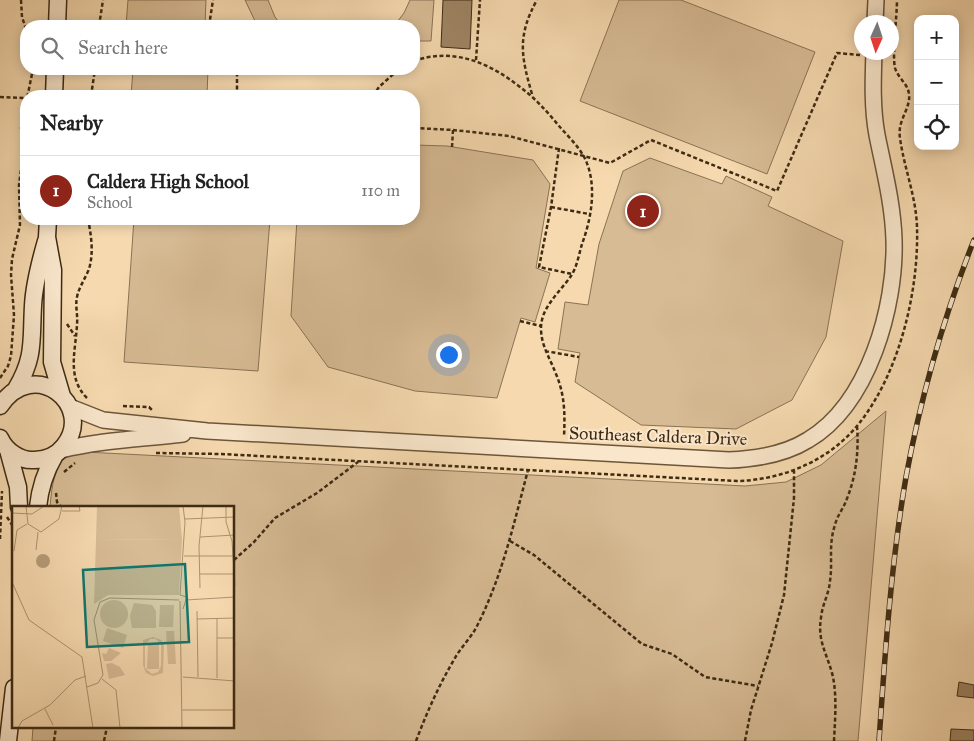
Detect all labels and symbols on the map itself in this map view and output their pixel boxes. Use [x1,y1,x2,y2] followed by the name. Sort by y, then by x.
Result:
[854,15,899,60] north arrow
[627,192,659,230] pin: 1
[436,342,462,368] your location
[568,422,748,450] street label: Southeast Caldera Drive
[12,506,235,728] inset map

